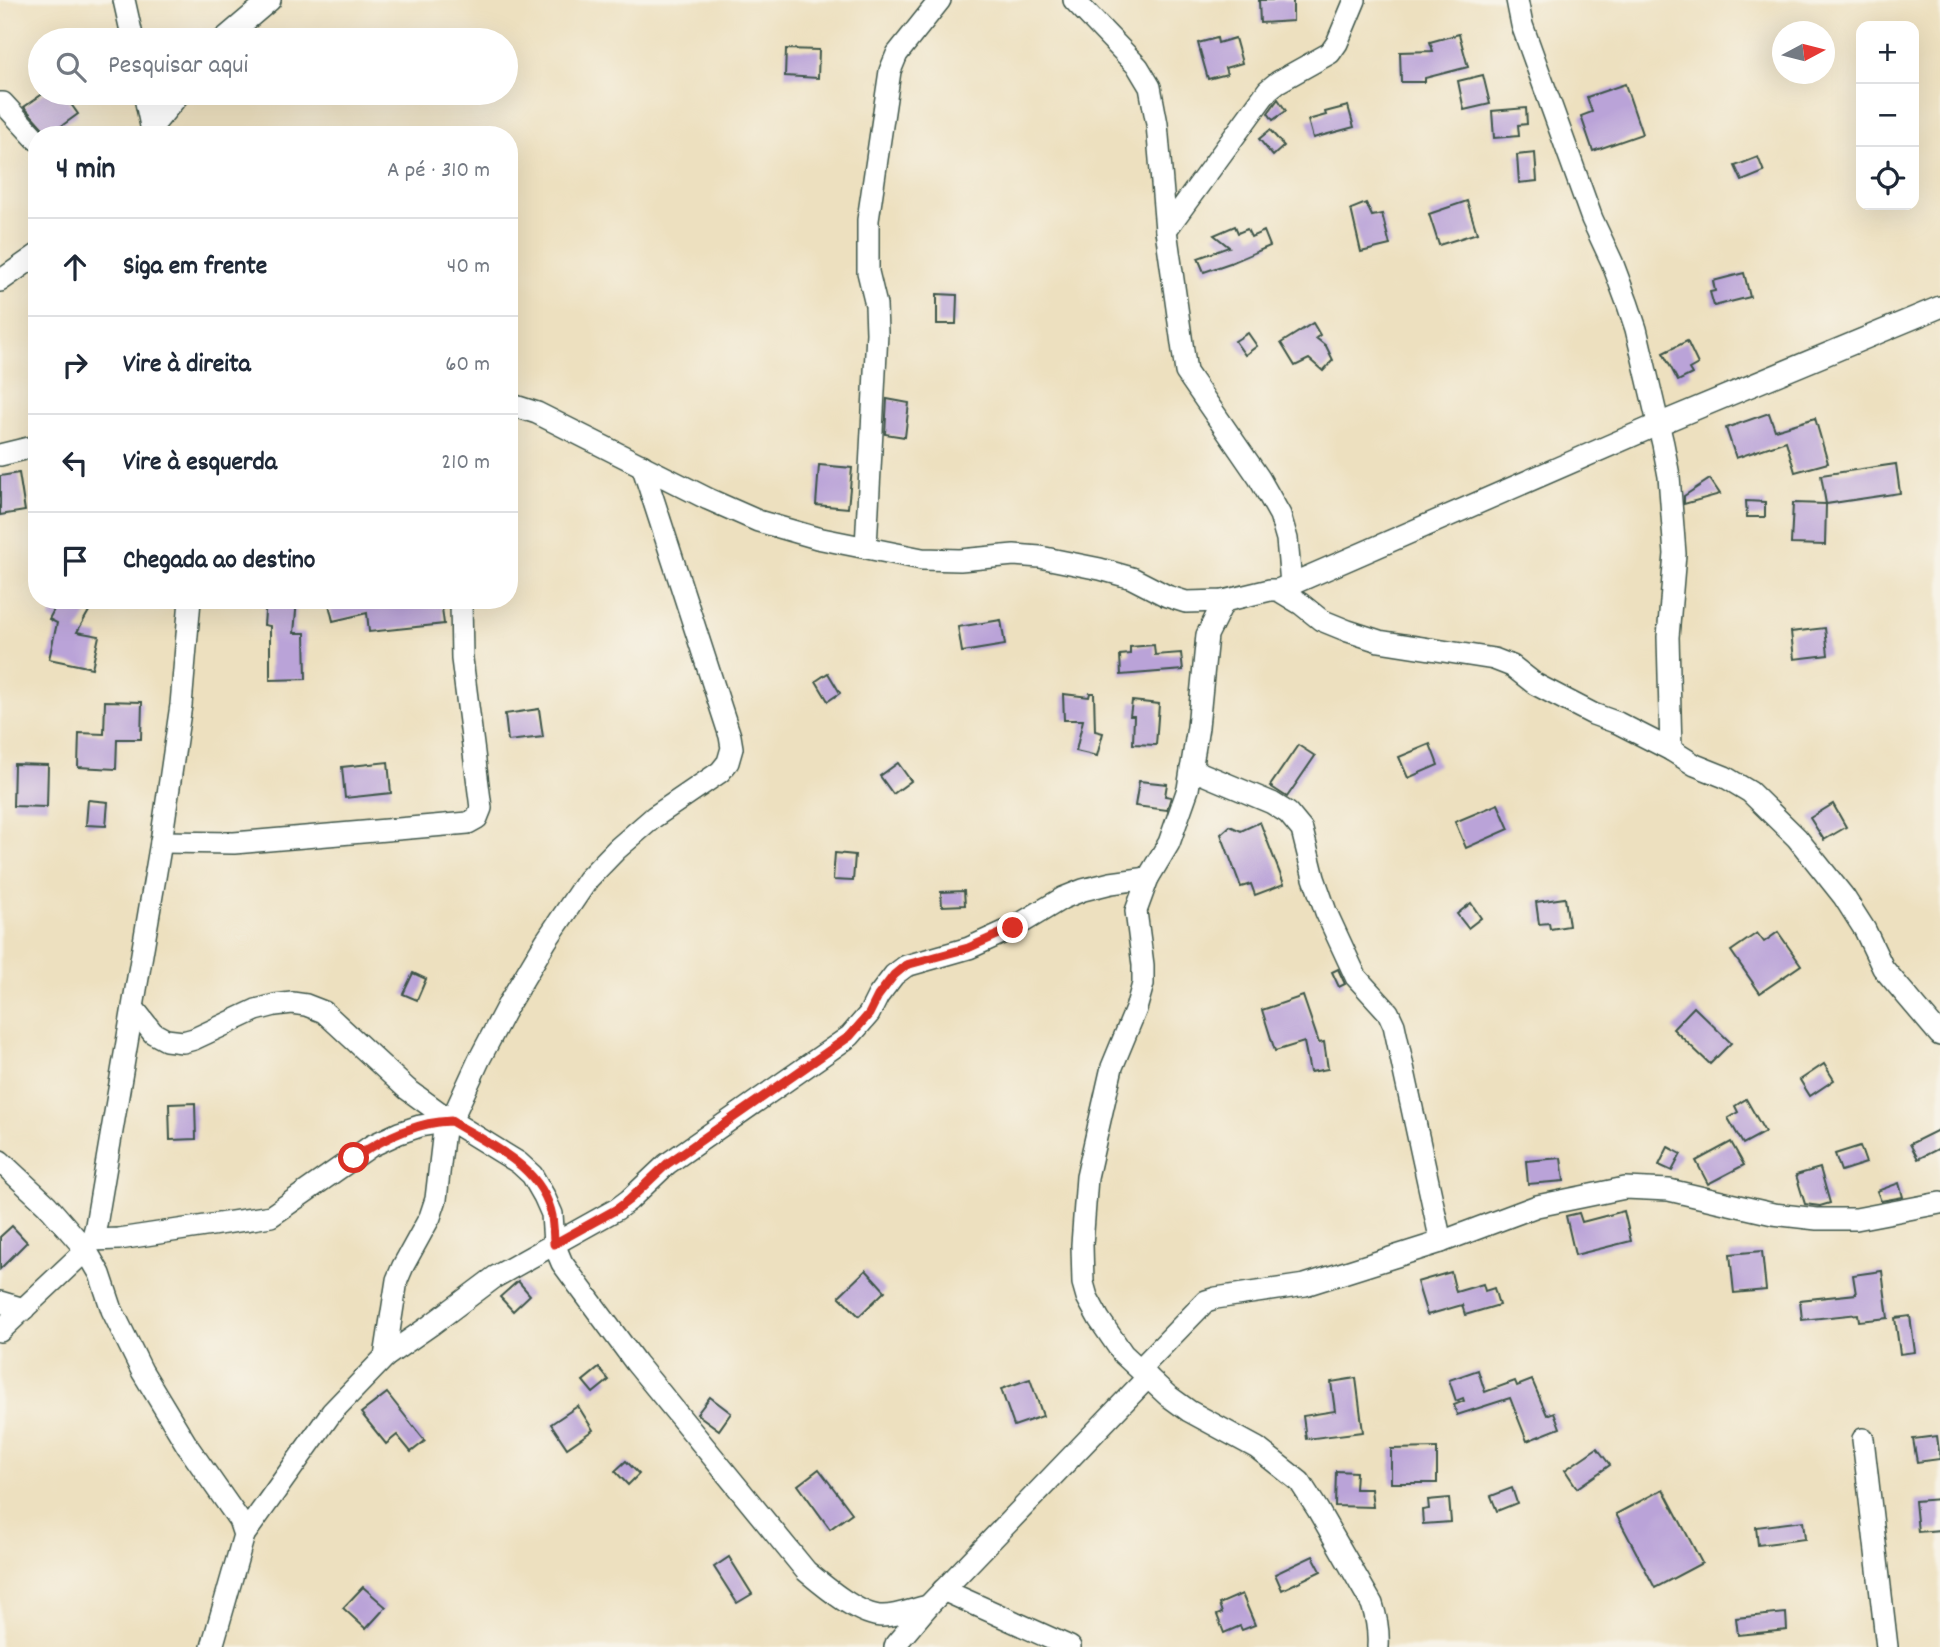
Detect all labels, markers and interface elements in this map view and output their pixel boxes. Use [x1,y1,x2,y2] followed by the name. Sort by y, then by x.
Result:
[1772,21,1835,84] north arrow
[1856,21,1919,210] map controls
[1856,21,1919,84] button: +
[28,28,518,105] search box
[52,48,90,86] icon: search
[108,48,248,85] text: Pesquisar aqui
[1856,84,1919,147] button: −
[1856,147,1919,210] button: locate
[56,150,115,193] text: 4 min
[387,155,490,188] text: A pé · 310 m
[56,248,94,286] icon: ahead
[123,249,267,286] text: Siga em frente
[447,251,490,284] text: 40 m
[56,346,94,384] icon: right
[123,347,251,384] text: Vire à direita
[445,349,490,382] text: 60 m
[56,444,94,482] icon: left
[123,445,277,482] text: Vire à esquerda
[441,447,490,480] text: 210 m
[56,542,94,580] icon: arrive
[123,543,315,580] text: Chegada ao destino
[997,912,1028,943] route end
[338,1142,369,1173] route start

